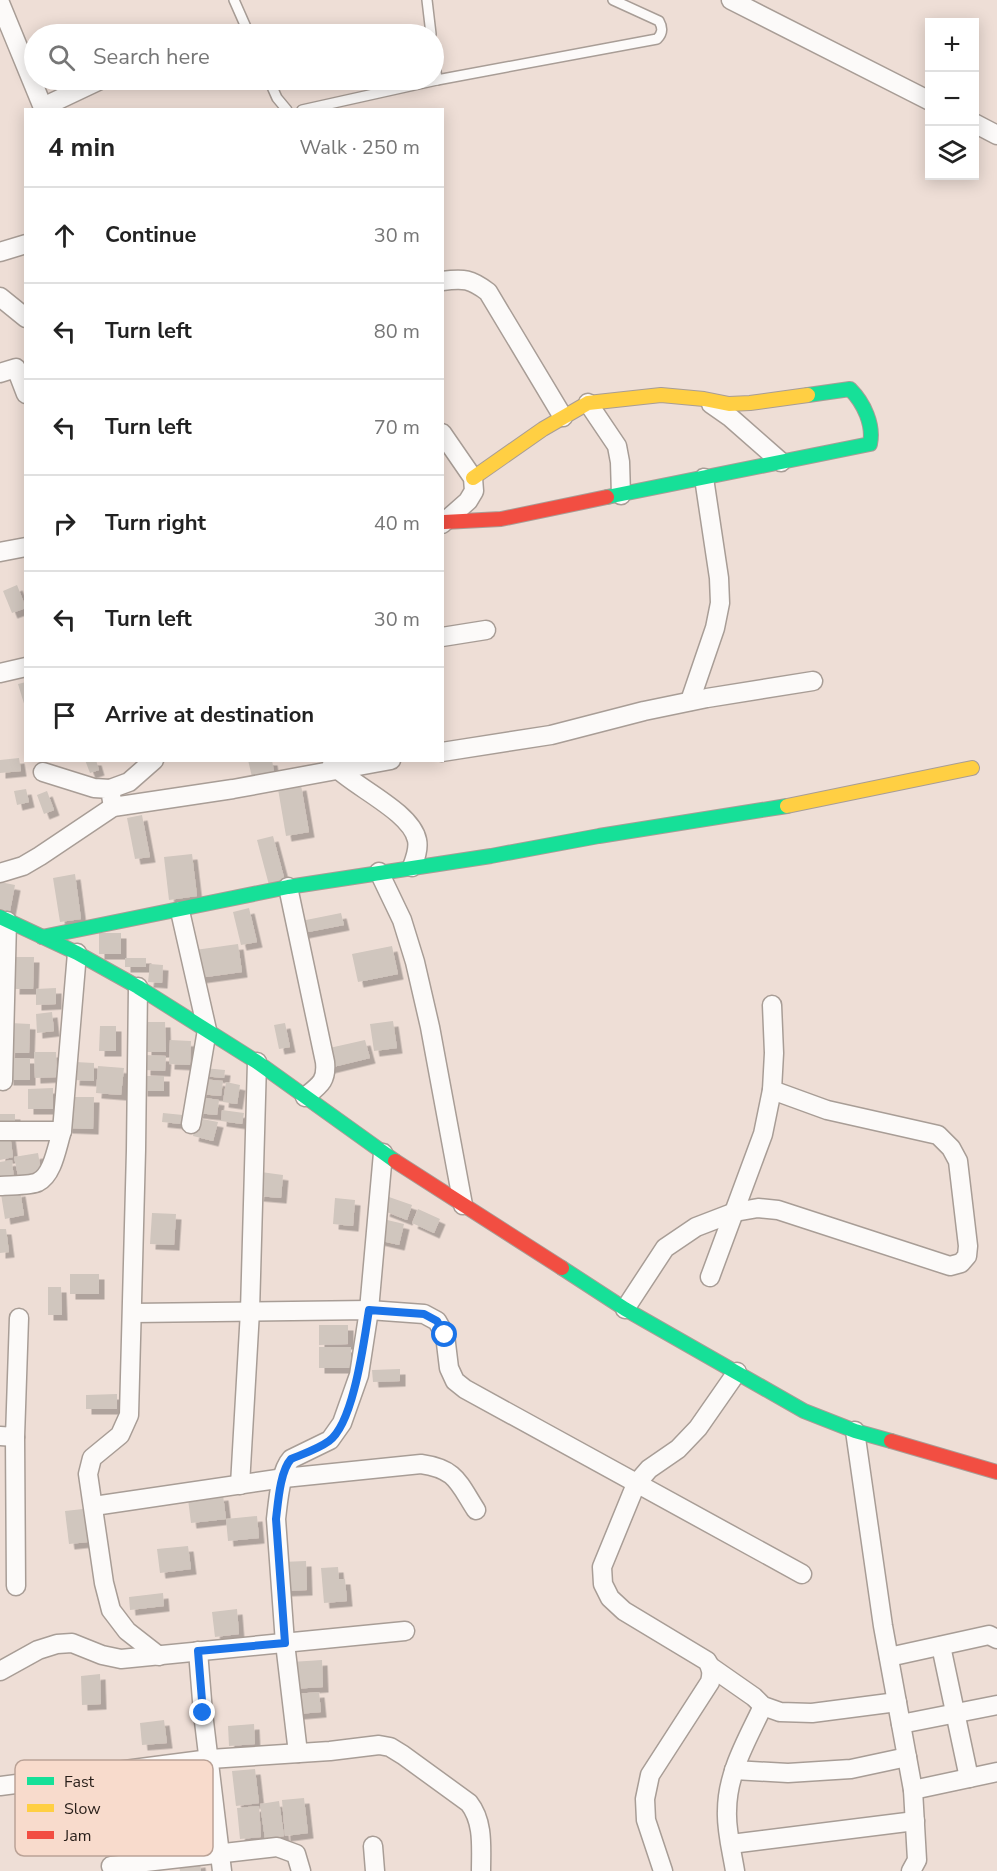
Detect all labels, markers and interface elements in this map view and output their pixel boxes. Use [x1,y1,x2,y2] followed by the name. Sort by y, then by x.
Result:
[925,18,979,180] map controls
[925,18,979,72] button: +
[24,24,444,90] search box
[45,41,78,74] icon: search
[93,42,210,72] text: Search here
[925,72,979,126] button: −
[925,126,979,180] button: layers
[48,130,115,165] text: 4 min
[300,134,420,161] text: Walk · 250 m
[48,219,81,252] icon: ahead
[105,220,196,250] text: Continue
[374,222,420,249] text: 30 m
[48,315,81,348] icon: left
[105,316,192,346] text: Turn left
[374,318,420,345] text: 80 m
[48,411,81,444] icon: left
[105,412,192,442] text: Turn left
[374,414,420,441] text: 70 m
[48,507,81,540] icon: right
[105,508,206,538] text: Turn right
[374,510,420,537] text: 40 m
[48,603,81,636] icon: left
[105,604,192,634] text: Turn left
[374,606,420,633] text: 30 m
[48,699,81,732] icon: arrive
[105,700,314,730] text: Arrive at destination
[431,1321,457,1347] route start
[189,1699,215,1725] route end
[15,1760,213,1856] legend
[64,1771,95,1793] text: Fast
[64,1798,101,1820] text: Slow
[63,1825,91,1847] text: Jam

